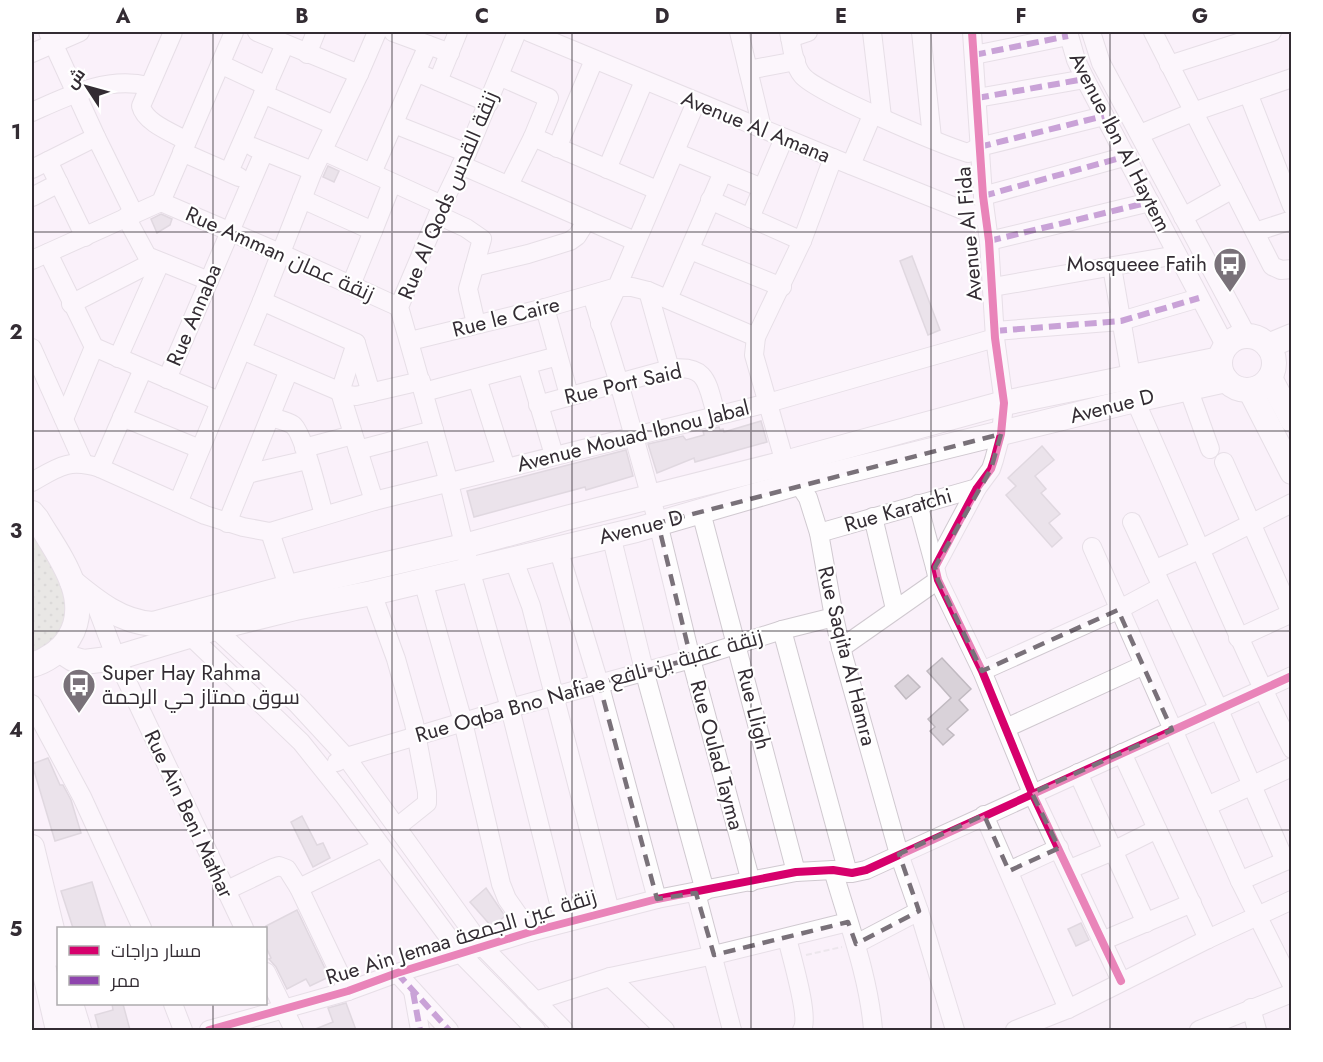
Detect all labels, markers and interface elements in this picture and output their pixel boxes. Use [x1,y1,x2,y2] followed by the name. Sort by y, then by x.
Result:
[115,2,131,31] text: A
[295,2,309,31] text: B
[475,2,489,31] text: C
[655,2,669,31] text: D
[835,2,847,31] text: E
[1015,2,1027,31] text: F
[1192,2,1208,31] text: G
[1062,47,1178,237] street label: Avenue Ibn Al Haytem
[57,57,117,117] north arrow
[60,63,91,94] text: ش
[677,83,835,171] street label: Avenue Al Amana
[390,86,506,304] street label: Rue Al Qods زنقة القدس
[11,118,21,147] text: 1
[948,166,990,302] street label: Avenue Al Fida
[181,199,379,309] street label: Rue Amman زنقة عمان
[1212,246,1248,293] bus stop icon: Mosqueee Fatih
[1067,249,1207,279] place label: Mosqueee Fatih
[159,259,229,371] street label: Rue Annaba
[449,289,563,345] street label: Rue le Caire
[9,318,23,347] text: 2
[561,356,685,412] street label: Rue Port Said
[1067,381,1157,431] street label: Avenue D
[514,393,752,479] street label: Avenue Mouad Ibnou Jabal
[841,480,955,540] street label: Rue Karatchi
[596,502,686,552] street label: Avenue D
[10,517,22,546] text: 3
[810,563,884,749] street label: Rue Saqita Al Hamra
[412,622,766,750] street label: Rue Oqba Bno Nafiae زنقة عقبة بن نافع
[102,658,300,713] place label: Super Hay Rahma سوق ممتاز حي الرحمة
[729,665,779,753] street label: Rue Lligh
[61,667,97,714] bus stop icon: Super Hay Rahma سوق ممتاز حي الرحمة
[683,677,751,833] street label: Rue Oulad Tayma
[9,716,23,745] text: 4
[137,725,241,904] street label: Rue Ain Beni Mathar
[322,881,600,993] street label: Rue Ain Jemaa زنقة عين الجمعة
[10,915,23,944] text: 5
[57,927,267,1005] legend
[111,938,201,964] text: مسار دراجات
[110,968,140,994] text: ممر

